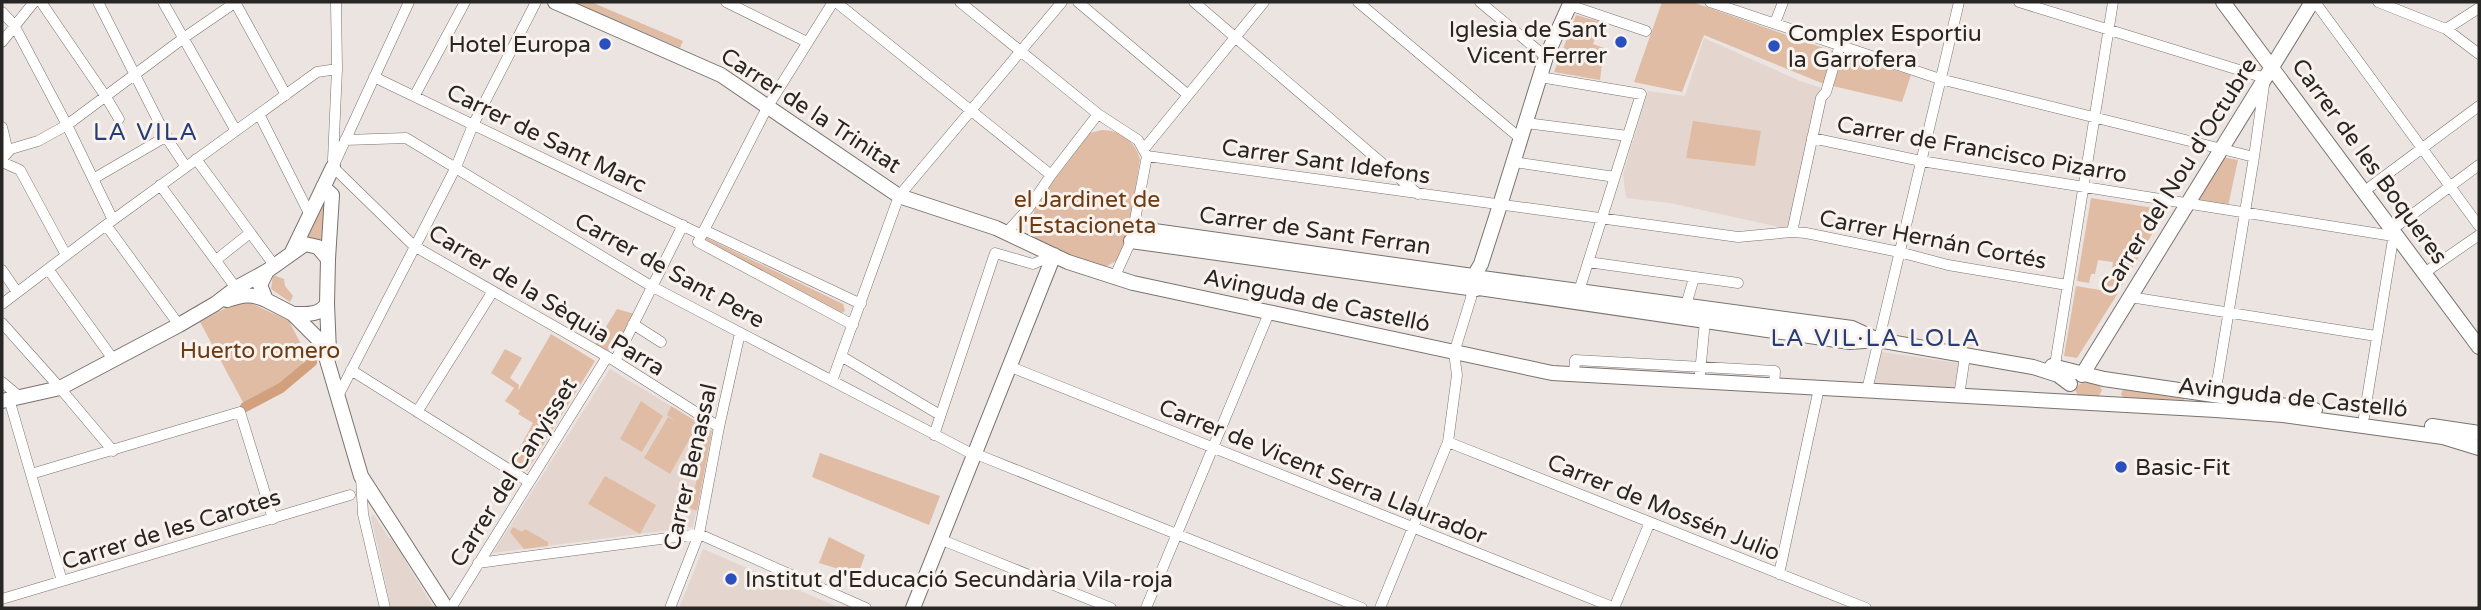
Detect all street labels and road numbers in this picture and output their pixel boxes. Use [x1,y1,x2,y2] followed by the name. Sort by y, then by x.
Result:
[715,42,906,180] street label: Carrer de la Trinitat
[2094,53,2263,300] street label: Carrer del Nou d'Octubre
[2285,53,2453,270] street label: Carrer de les Boqueres
[442,78,651,199] street label: Carrer de Sant Marc
[1834,111,2129,189] street label: Carrer de Francisco Pizarro
[1220,133,1432,191] street label: Carrer Sant Idefons
[1197,201,1433,261] street label: Carrer de Sant Ferran
[1817,204,2049,276] street label: Carrer Hernán Cortés
[570,207,769,335] street label: Carrer de Sant Pere
[423,219,670,383] street label: Carrer de la Sèquia Parra
[1201,263,1433,339] street label: Avinguda de Castelló
[2177,372,2409,424] street label: Avinguda de Castelló
[444,373,584,572] street label: Carrer del Canyisset
[658,381,724,553] street label: Carrer Benassal
[1155,393,1491,551] street label: Carrer de Vicent Serra Llaurador
[1543,448,1784,567] street label: Carrer de Mossén Julio
[59,483,284,577] street label: Carrer de les Carotes

